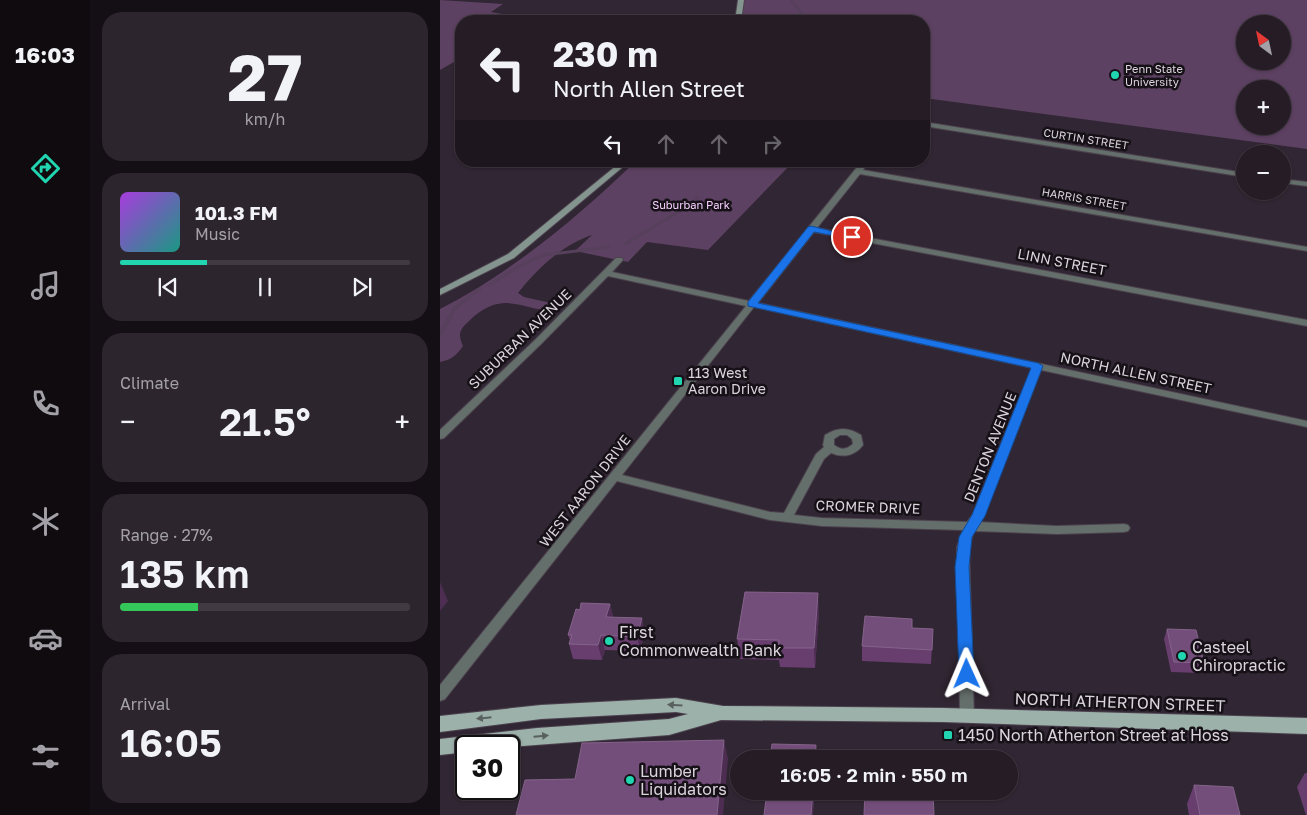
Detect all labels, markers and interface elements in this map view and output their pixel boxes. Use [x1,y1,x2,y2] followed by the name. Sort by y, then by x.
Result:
[1236,15,1291,70] north arrow
[1236,15,1291,200] map controls
[553,33,658,75] text: 230 m
[470,35,535,100] icon: left
[227,37,303,115] text: 27
[15,41,75,68] text: 16:03
[1125,62,1183,88] place label: Penn State University
[1109,69,1121,81] marker: Penn State University
[553,75,745,102] text: North Allen Street
[1236,80,1291,135] button: +
[245,109,285,129] text: km/h
[1043,125,1130,152] street label: CURTIN STREET
[599,130,627,158] icon: left
[652,130,680,158] icon: ahead
[705,130,733,158] icon: ahead
[758,130,786,158] icon: right
[1236,145,1291,200] button: −
[28,151,63,186] icon: directions
[1041,185,1127,212] street label: HARRIS STREET
[652,198,730,211] park label: Suburban Park
[195,201,278,224] text: 101.3 FM
[831,216,873,258] pin
[838,223,866,251] icon: arrive
[195,224,240,244] text: Music
[1016,245,1108,279] street label: LINN STREET
[28,268,63,303] icon: music
[154,273,182,301] icon: previous
[251,273,279,301] icon: pause
[348,273,376,301] icon: next
[465,285,575,392] street label: SUBURBAN AVENUE
[1059,348,1214,397] street label: NORTH ALLEN STREET
[688,364,766,397] place label: 113 West Aaron Drive
[120,373,179,393] text: Climate
[672,375,684,387] marker: 113 West Aaron Drive
[28,386,63,421] icon: phone
[960,389,1019,504] street label: DENTON AVENUE
[219,399,311,444] text: 21.5°
[120,405,135,438] text: −
[395,405,410,438] text: +
[536,431,634,550] street label: WEST AARON DRIVE
[815,496,921,517] street label: CROMER DRIVE
[28,504,63,539] icon: climate
[120,525,213,545] text: Range · 27%
[120,551,249,596] text: 135 km
[28,621,63,656] icon: car
[619,622,782,660] place label: First Commonwealth Bank
[603,635,615,647] marker: First Commonwealth Bank
[1192,637,1286,675] place label: Casteel Chiropractic
[940,647,992,699] position arrow
[1176,650,1188,662] marker: Casteel Chiropractic
[1014,688,1226,716] street label: NORTH ATHERTON STREET
[120,694,170,714] text: Arrival
[666,701,682,709] one-way arrow
[475,714,491,722] one-way arrow
[120,720,222,765] text: 16:05
[958,725,1229,745] place label: 1450 North Atherton Street at Hoss
[942,729,954,741] marker: 1450 North Atherton Street at Hoss
[533,732,549,740] one-way arrow
[455,735,520,800] speed limit sign: 30
[28,739,63,774] icon: filters
[640,761,727,799] place label: Lumber Liquidators
[780,763,968,786] text: 16:05 · 2 min · 550 m
[624,774,636,786] marker: Lumber Liquidators

